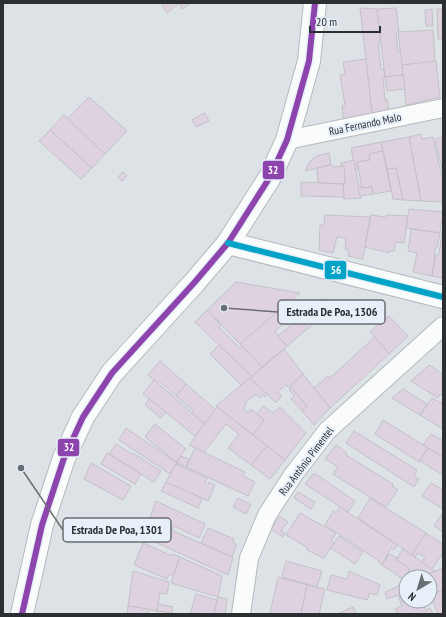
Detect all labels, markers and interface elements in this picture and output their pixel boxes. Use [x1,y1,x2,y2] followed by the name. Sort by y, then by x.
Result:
[310,8,380,34] scale bar
[316,14,337,29] text: 20 m
[328,109,403,138] street label: Rua Fernando Malo
[262,160,285,180] line badge: 32
[268,163,278,177] text: 32
[324,260,347,280] line badge: 56
[331,263,341,277] text: 56
[278,300,385,324] callout: Estrada De Poa, 1306
[286,304,378,319] text: Estrada De Poa, 1306
[276,424,337,498] street label: Rua Antônio Pimentel
[57,438,80,457] line badge: 32
[64,440,74,454] text: 32
[63,518,171,542] callout: Estrada De Poa, 1301
[71,522,163,537] text: Estrada De Poa, 1301
[398,569,438,609] north arrow
[405,590,418,604] text: N

